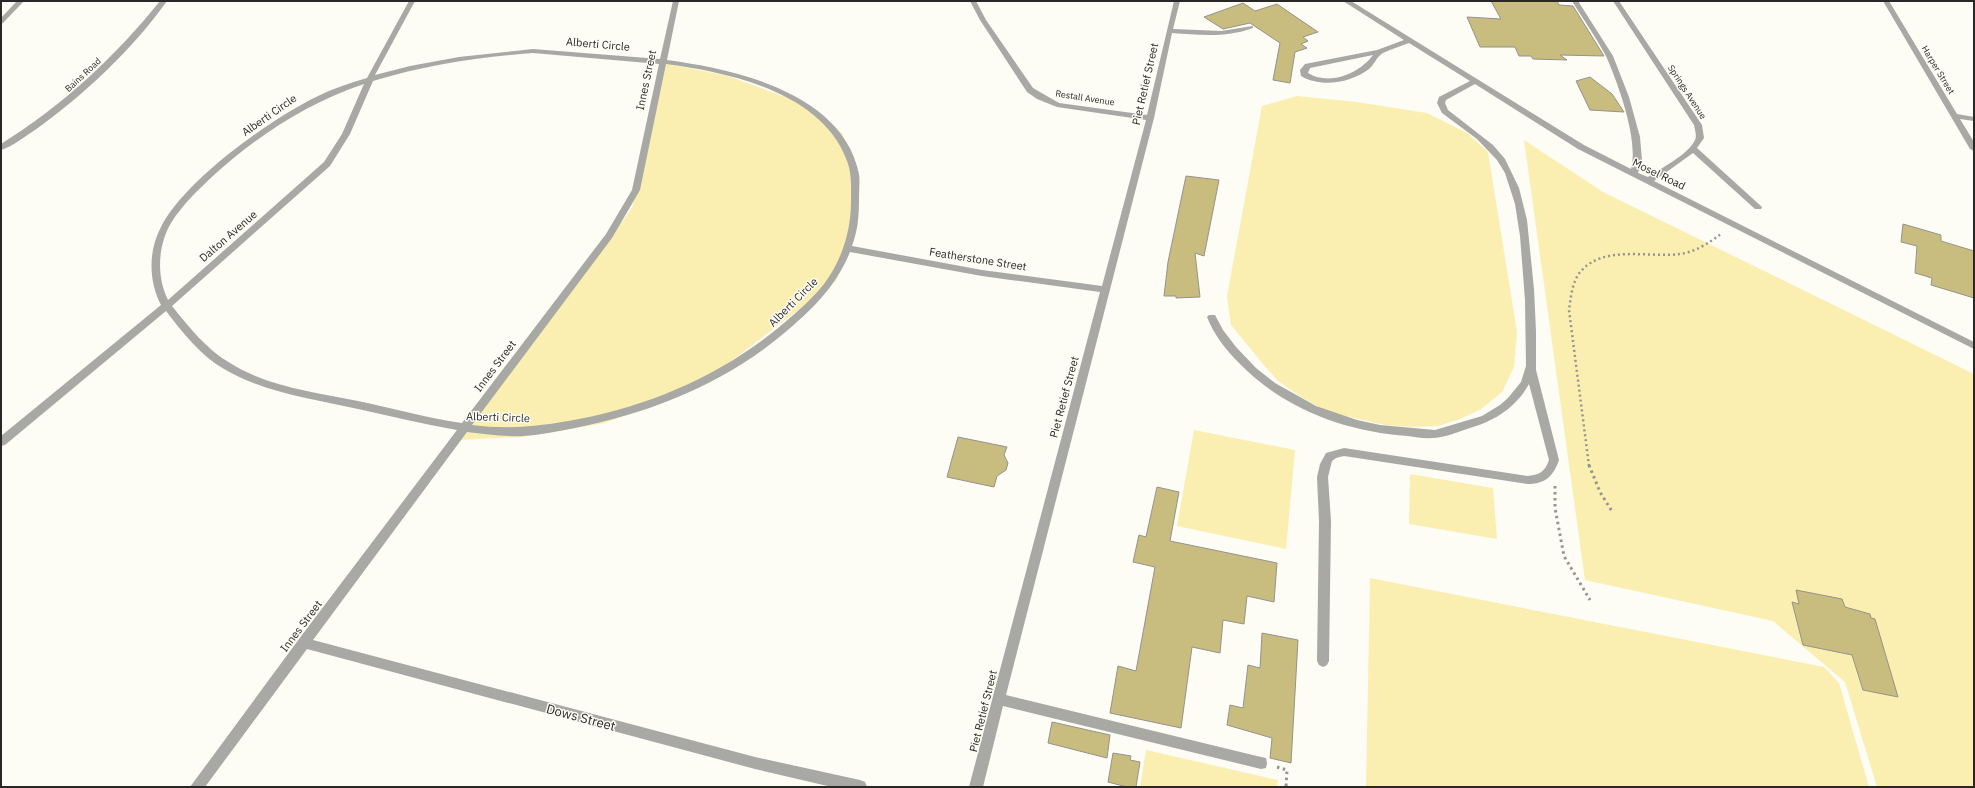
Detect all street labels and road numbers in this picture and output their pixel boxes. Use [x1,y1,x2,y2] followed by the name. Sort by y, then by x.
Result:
[566,34,630,54] street label: Alberti Circle
[1129,41,1161,126] street label: Piet Retief Street
[1920,43,1957,96] street label: Harper Street
[633,49,659,111] street label: Innes Street
[62,55,103,94] street label: Bains Road
[1666,63,1709,121] street label: Springs Avenue
[1055,87,1116,108] street label: Restall Avenue
[239,91,299,139] street label: Alberti Circle
[1630,155,1688,193] street label: Mosel Road
[196,207,260,265] street label: Dalton Avenue
[928,244,1028,274] street label: Featherstone Street
[765,274,821,330] street label: Alberti Circle
[471,337,519,395] street label: Innes Street
[1046,355,1082,439] street label: Piet Retief Street
[466,409,530,425] street label: Alberti Circle
[277,597,325,655] street label: Innes Street
[966,669,1000,753] street label: Piet Retief Street
[544,700,617,735] street label: Dows Street

